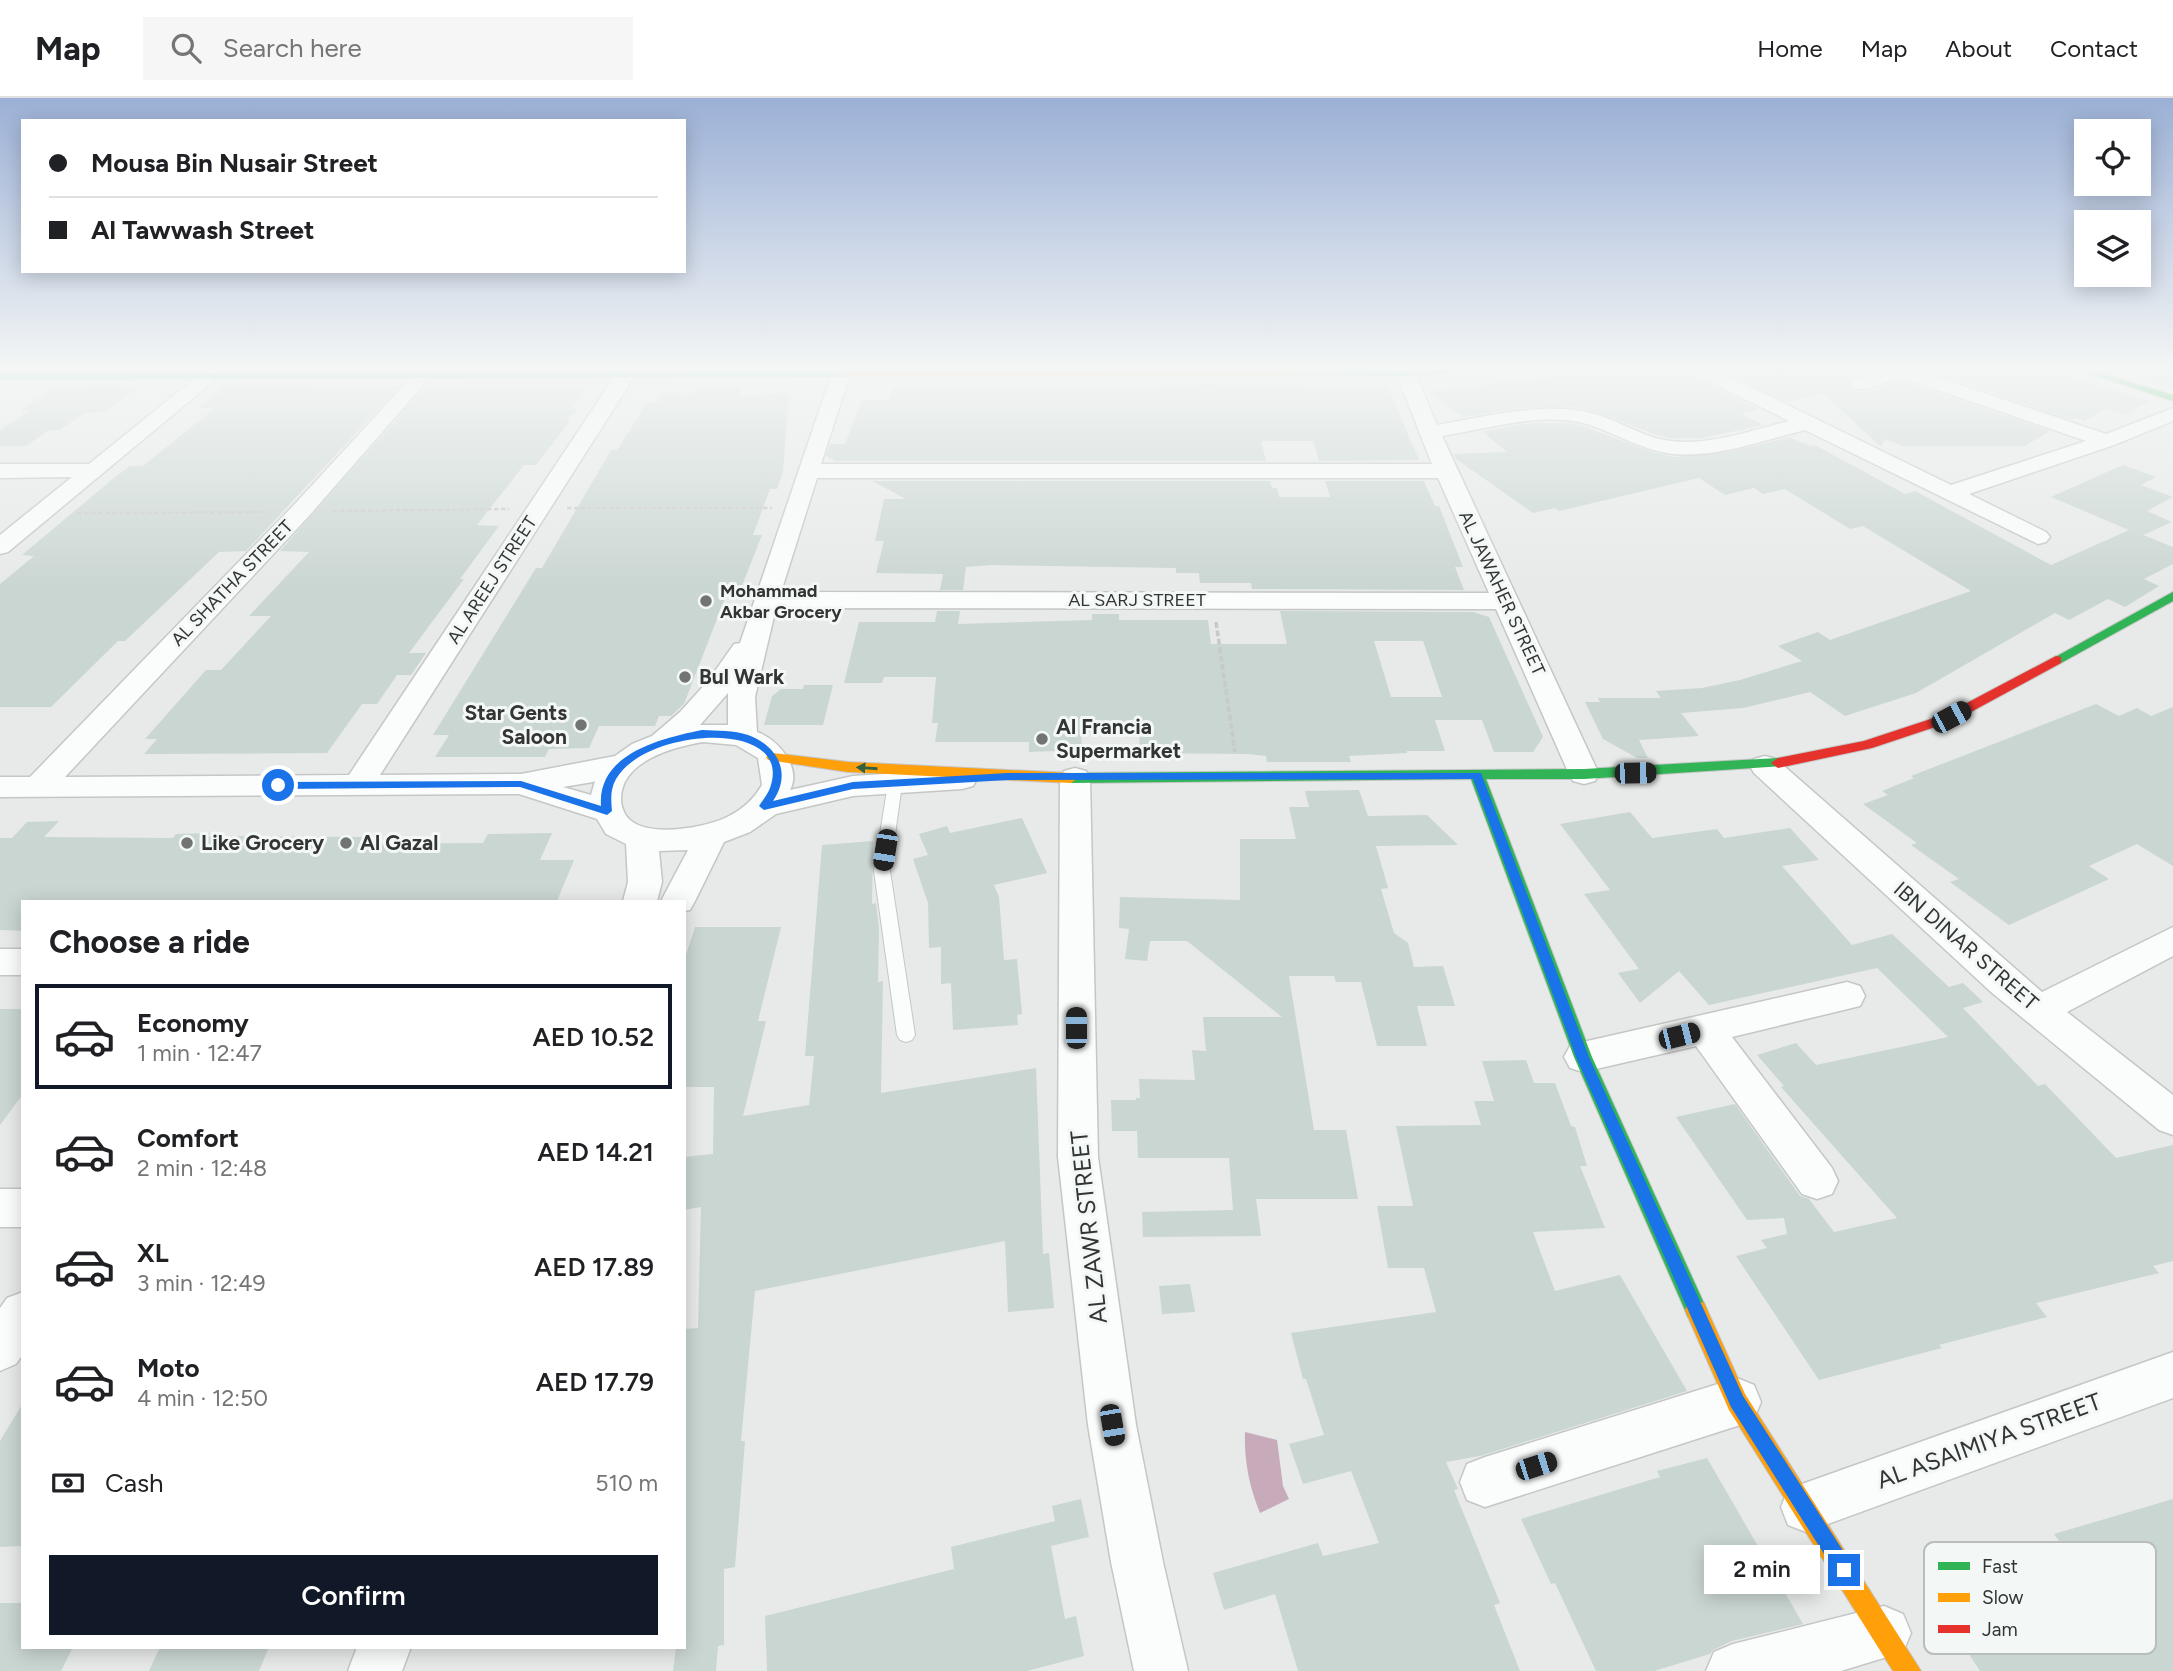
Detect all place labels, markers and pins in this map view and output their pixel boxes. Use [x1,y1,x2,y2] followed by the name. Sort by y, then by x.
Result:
[720,580,842,623] place label: Mohammad Akbar Grocery
[698,593,714,609] marker: Mohammad Akbar Grocery
[699,664,785,689] place label: Bul Wark
[677,669,693,685] marker: Bul Wark
[464,700,567,749] place label: Star Gents Saloon
[1056,714,1181,763] place label: Al Francia Supermarket
[573,717,589,733] marker: Star Gents Saloon
[1034,731,1050,747] marker: Al Francia Supermarket
[201,830,325,855] place label: Like Grocery
[360,830,438,855] place label: Al Gazal
[179,835,195,851] marker: Like Grocery
[338,835,354,851] marker: Al Gazal

